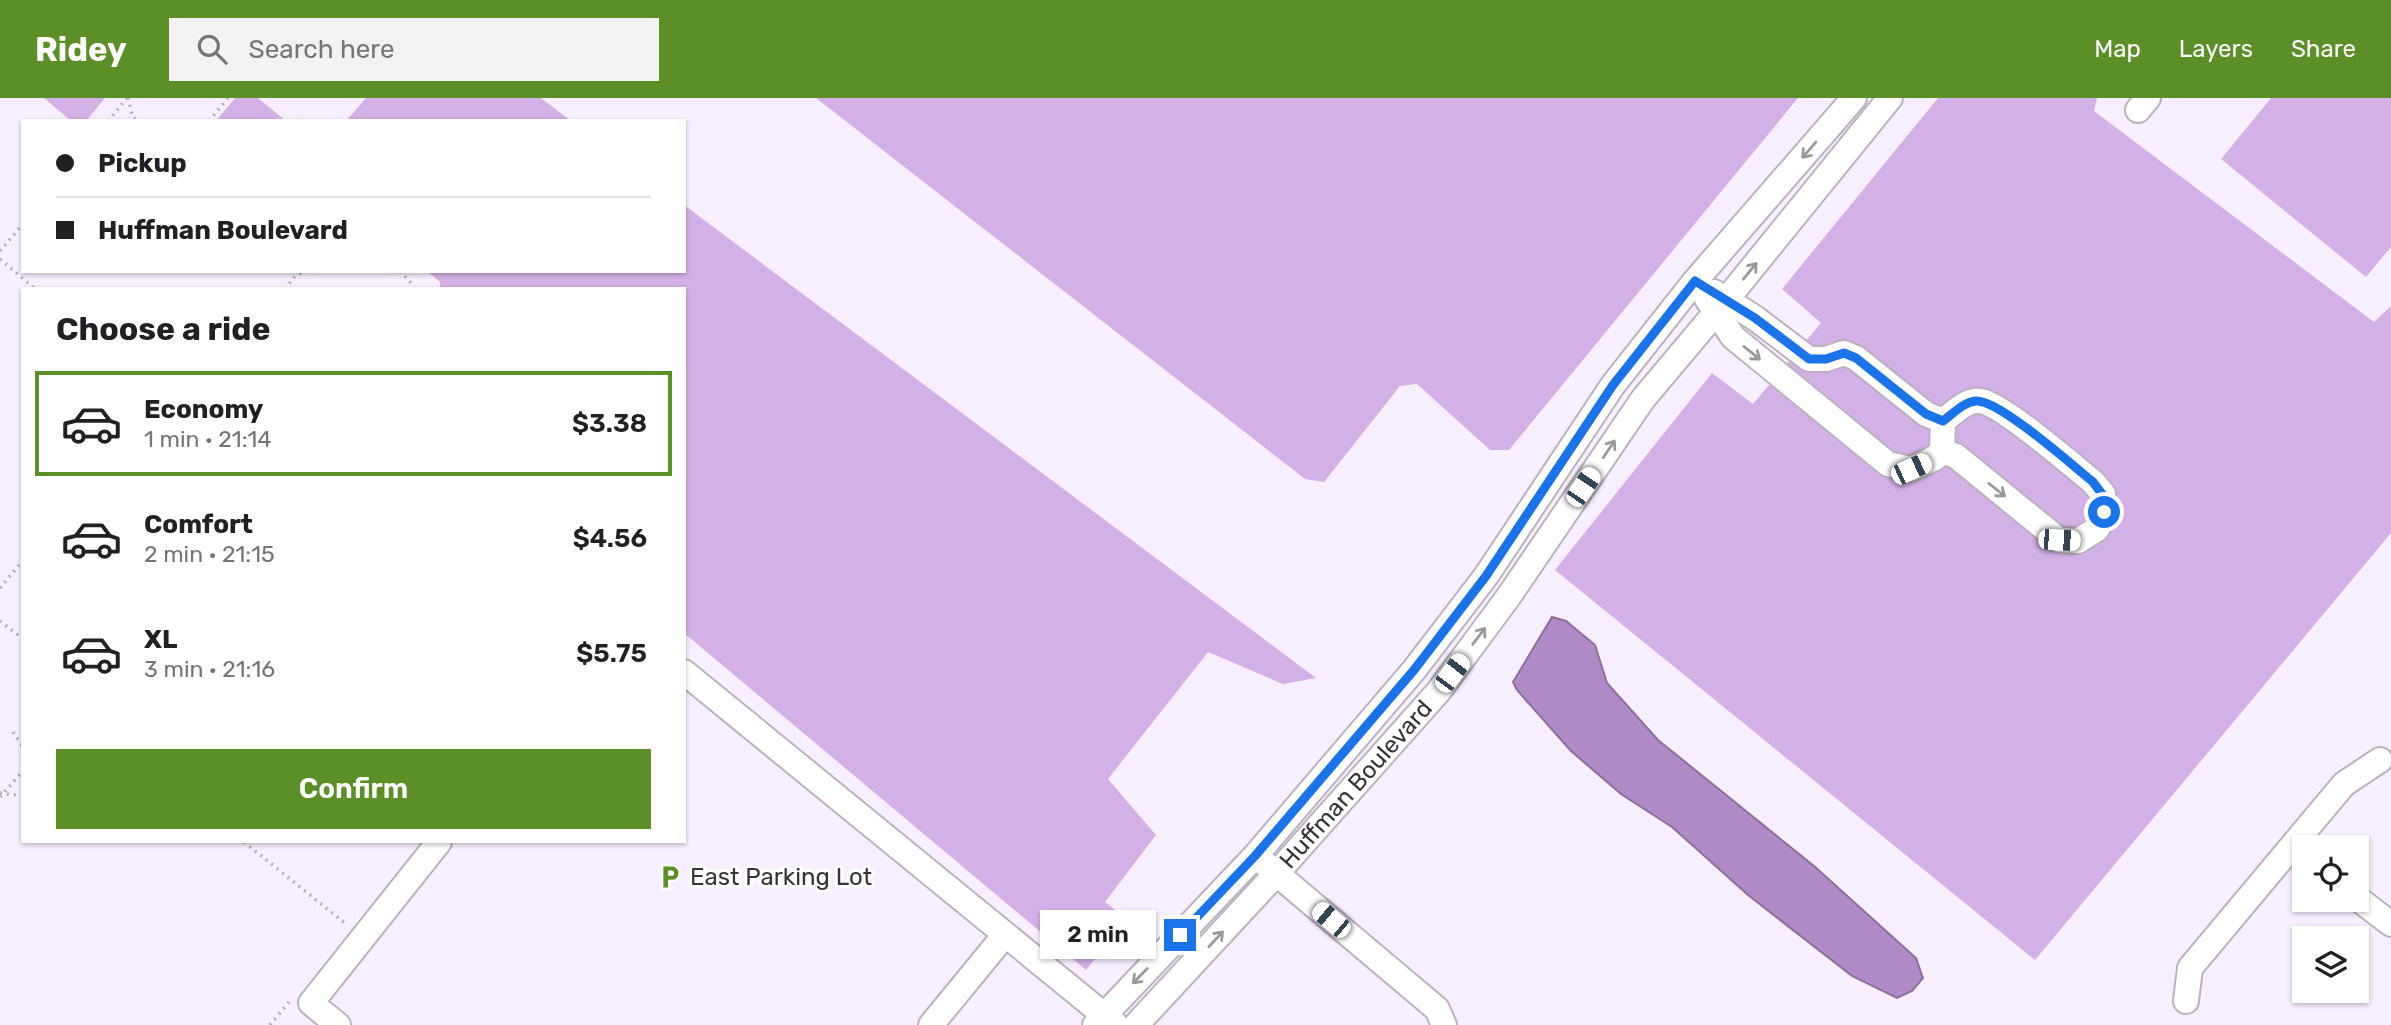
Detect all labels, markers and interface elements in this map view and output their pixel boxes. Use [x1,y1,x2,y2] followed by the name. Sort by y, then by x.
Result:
[169,18,659,81] search box
[35,30,127,69] text: Ridey
[193,30,231,68] icon: search
[249,34,394,65] text: Search here
[2094,35,2141,63] text: Map
[2179,35,2253,63] text: Layers
[2291,35,2356,63] text: Share
[1801,140,1817,158] one-way arrow
[98,148,187,179] text: Pickup
[98,215,348,246] text: Huffman Boulevard
[1743,262,1758,280] one-way arrow
[56,310,270,348] text: Choose a ride
[1743,345,1761,361] one-way arrow
[60,392,123,455] icon: car
[144,394,263,425] text: Economy
[572,408,647,439] text: $3.38
[144,425,272,453] text: 1 min · 21:14
[1602,440,1616,459] one-way arrow
[1888,451,1935,487] car
[1563,464,1604,510] car
[1988,482,2006,498] one-way arrow
[2088,496,2120,528] route start
[60,507,123,570] icon: car
[144,509,253,540] text: Comfort
[573,523,647,554] text: $4.56
[2038,528,2081,552] car
[144,540,275,568] text: 2 min · 21:15
[60,622,123,685] icon: car
[144,624,177,655] text: XL
[1472,627,1487,645] one-way arrow
[576,638,647,669] text: $5.75
[1431,650,1474,696] car
[144,655,275,683] text: 3 min · 21:16
[1274,694,1438,874] street label: Huffman Boulevard
[56,749,651,829] button: Confirm
[2292,835,2369,1003] map controls
[2292,835,2369,912] button: locate
[656,863,684,891] parking icon: East Parking Lot
[690,863,872,891] place label: East Parking Lot
[1309,898,1354,942] car
[1040,910,1156,960] callout: 2 min
[1164,919,1196,951] route end
[1067,920,1129,948] text: 2 min
[2292,926,2369,1003] button: layers
[1208,930,1224,948] one-way arrow
[1132,967,1149,984] one-way arrow

